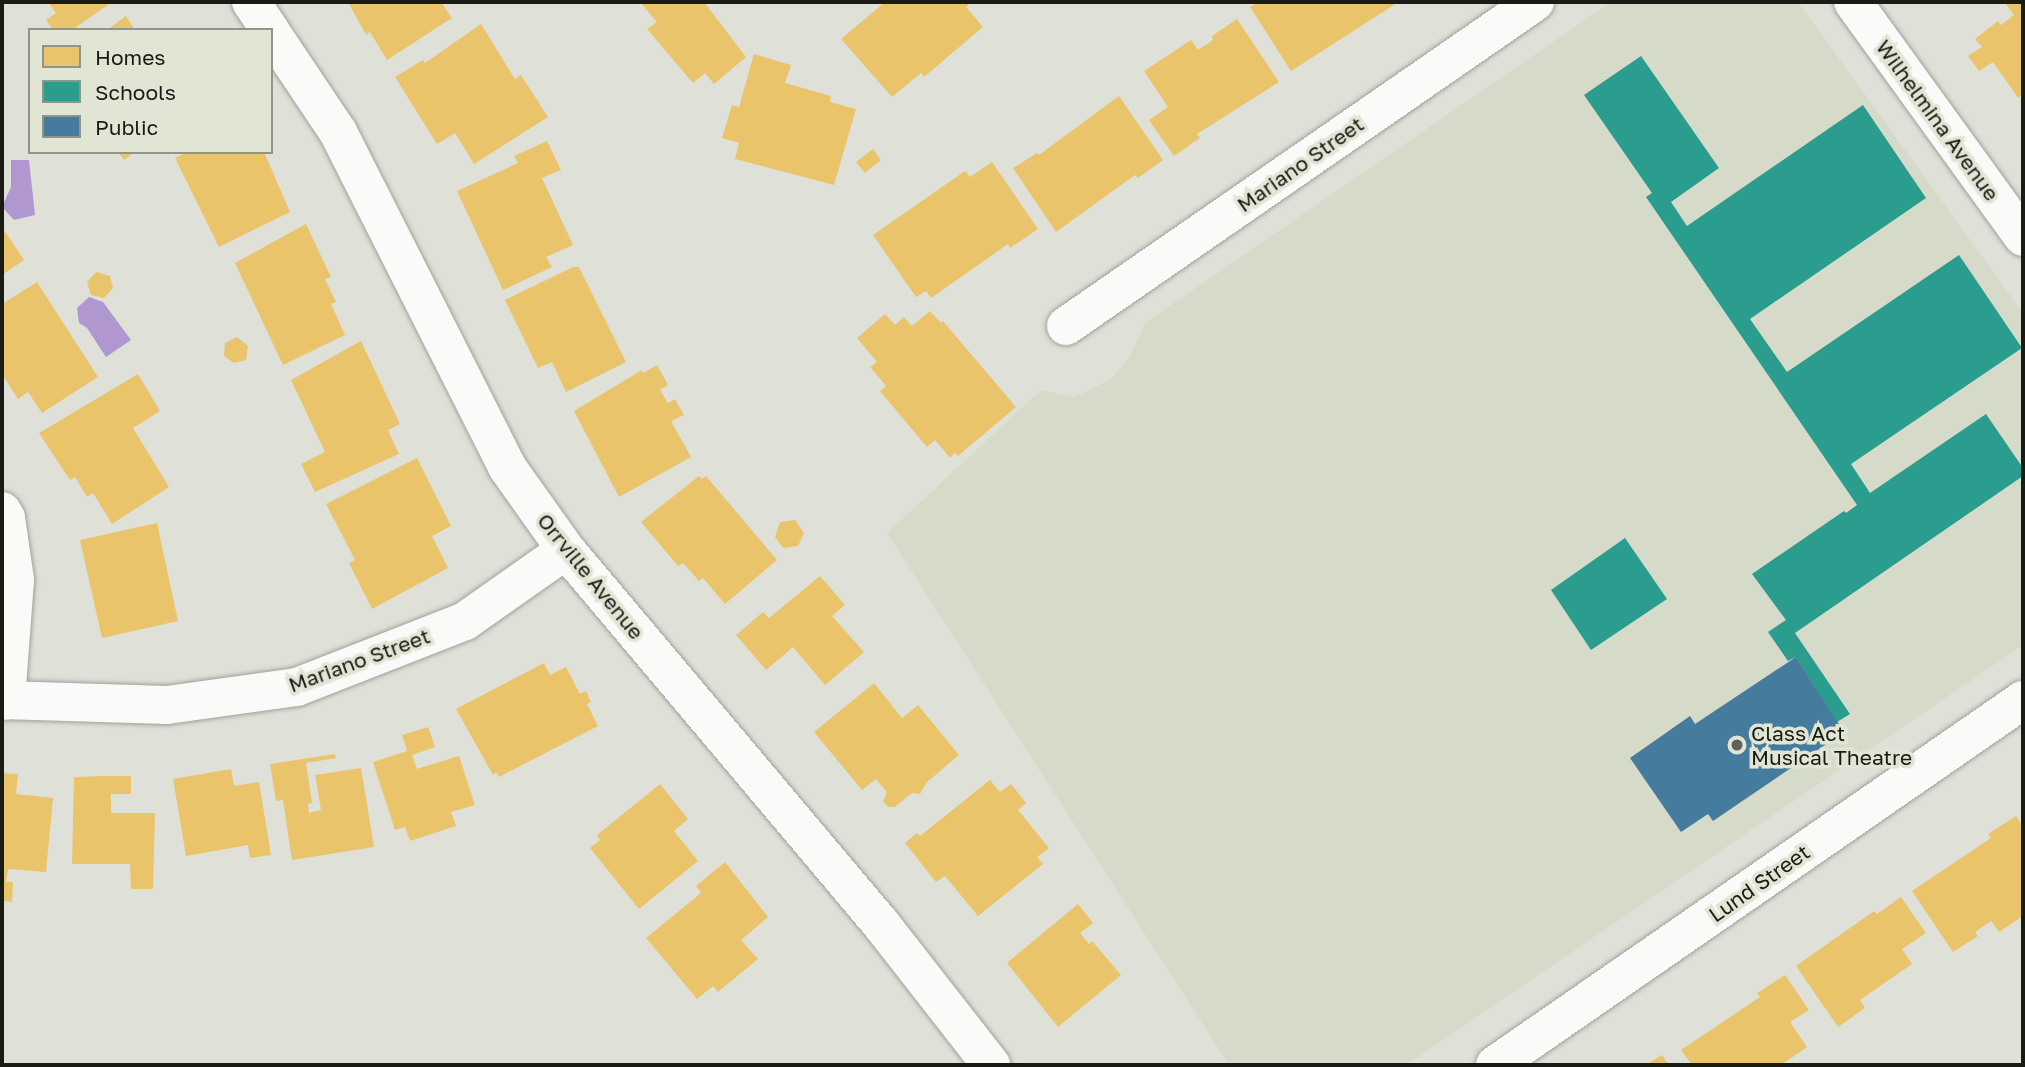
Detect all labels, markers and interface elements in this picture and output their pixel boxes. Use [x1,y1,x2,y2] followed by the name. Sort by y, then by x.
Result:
[28,28,273,154] legend
[1871,35,2005,205] street label: Wilhelmina Avenue
[95,44,165,70] text: Homes
[95,79,176,105] text: Schools
[1232,111,1368,217] street label: Mariano Street
[95,114,158,140] text: Public
[533,508,649,644] street label: Orrville Avenue
[285,623,433,697] street label: Mariano Street
[1751,720,1912,770] place label: Class Act Musical Theatre
[1729,737,1745,753] marker: Class Act Musical Theatre
[1704,839,1814,927] street label: Lund Street

